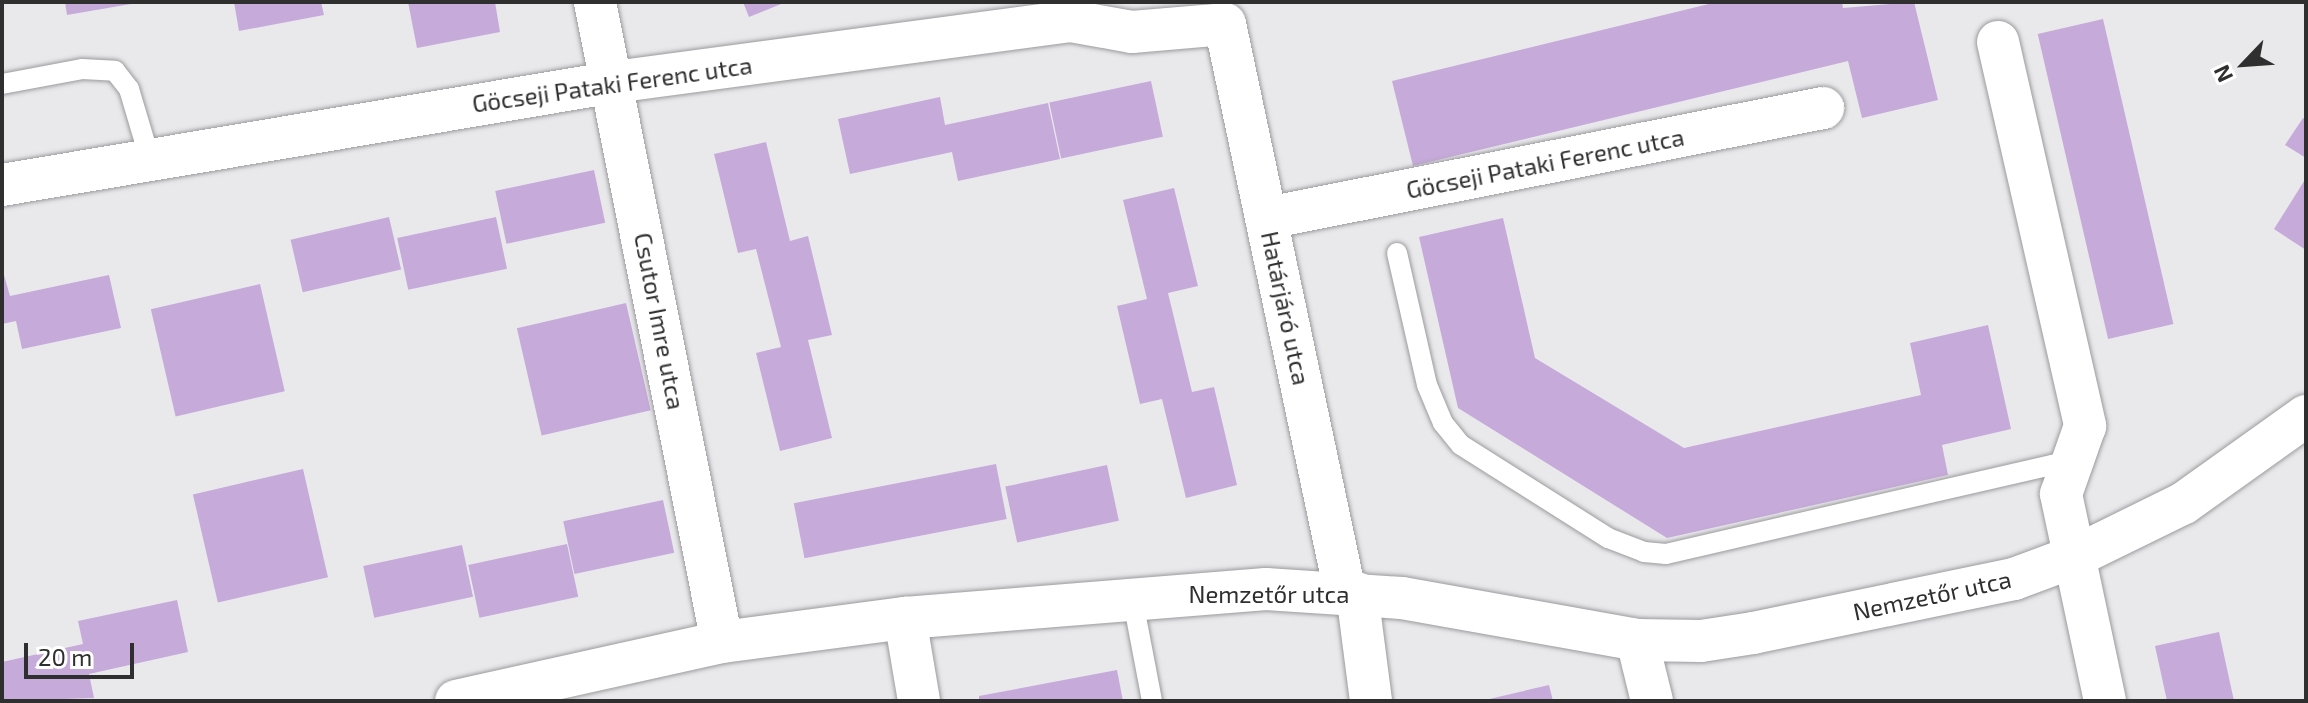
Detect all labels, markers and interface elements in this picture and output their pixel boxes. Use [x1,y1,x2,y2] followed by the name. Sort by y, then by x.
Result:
[2204,24,2284,104] north arrow
[470,50,754,118] street label: Göcseji Pataki Ferenc utca
[2207,61,2237,87] text: N
[1404,122,1686,204] street label: Göcseji Pataki Ferenc utca
[1256,229,1316,387] street label: Határjáró utca
[629,230,691,412] street label: Csutor Imre utca
[1850,564,2014,626] street label: Nemzetőr utca
[1188,580,1350,608] street label: Nemzetőr utca
[28,627,138,677] scale bar
[38,642,92,671] text: 20 m

